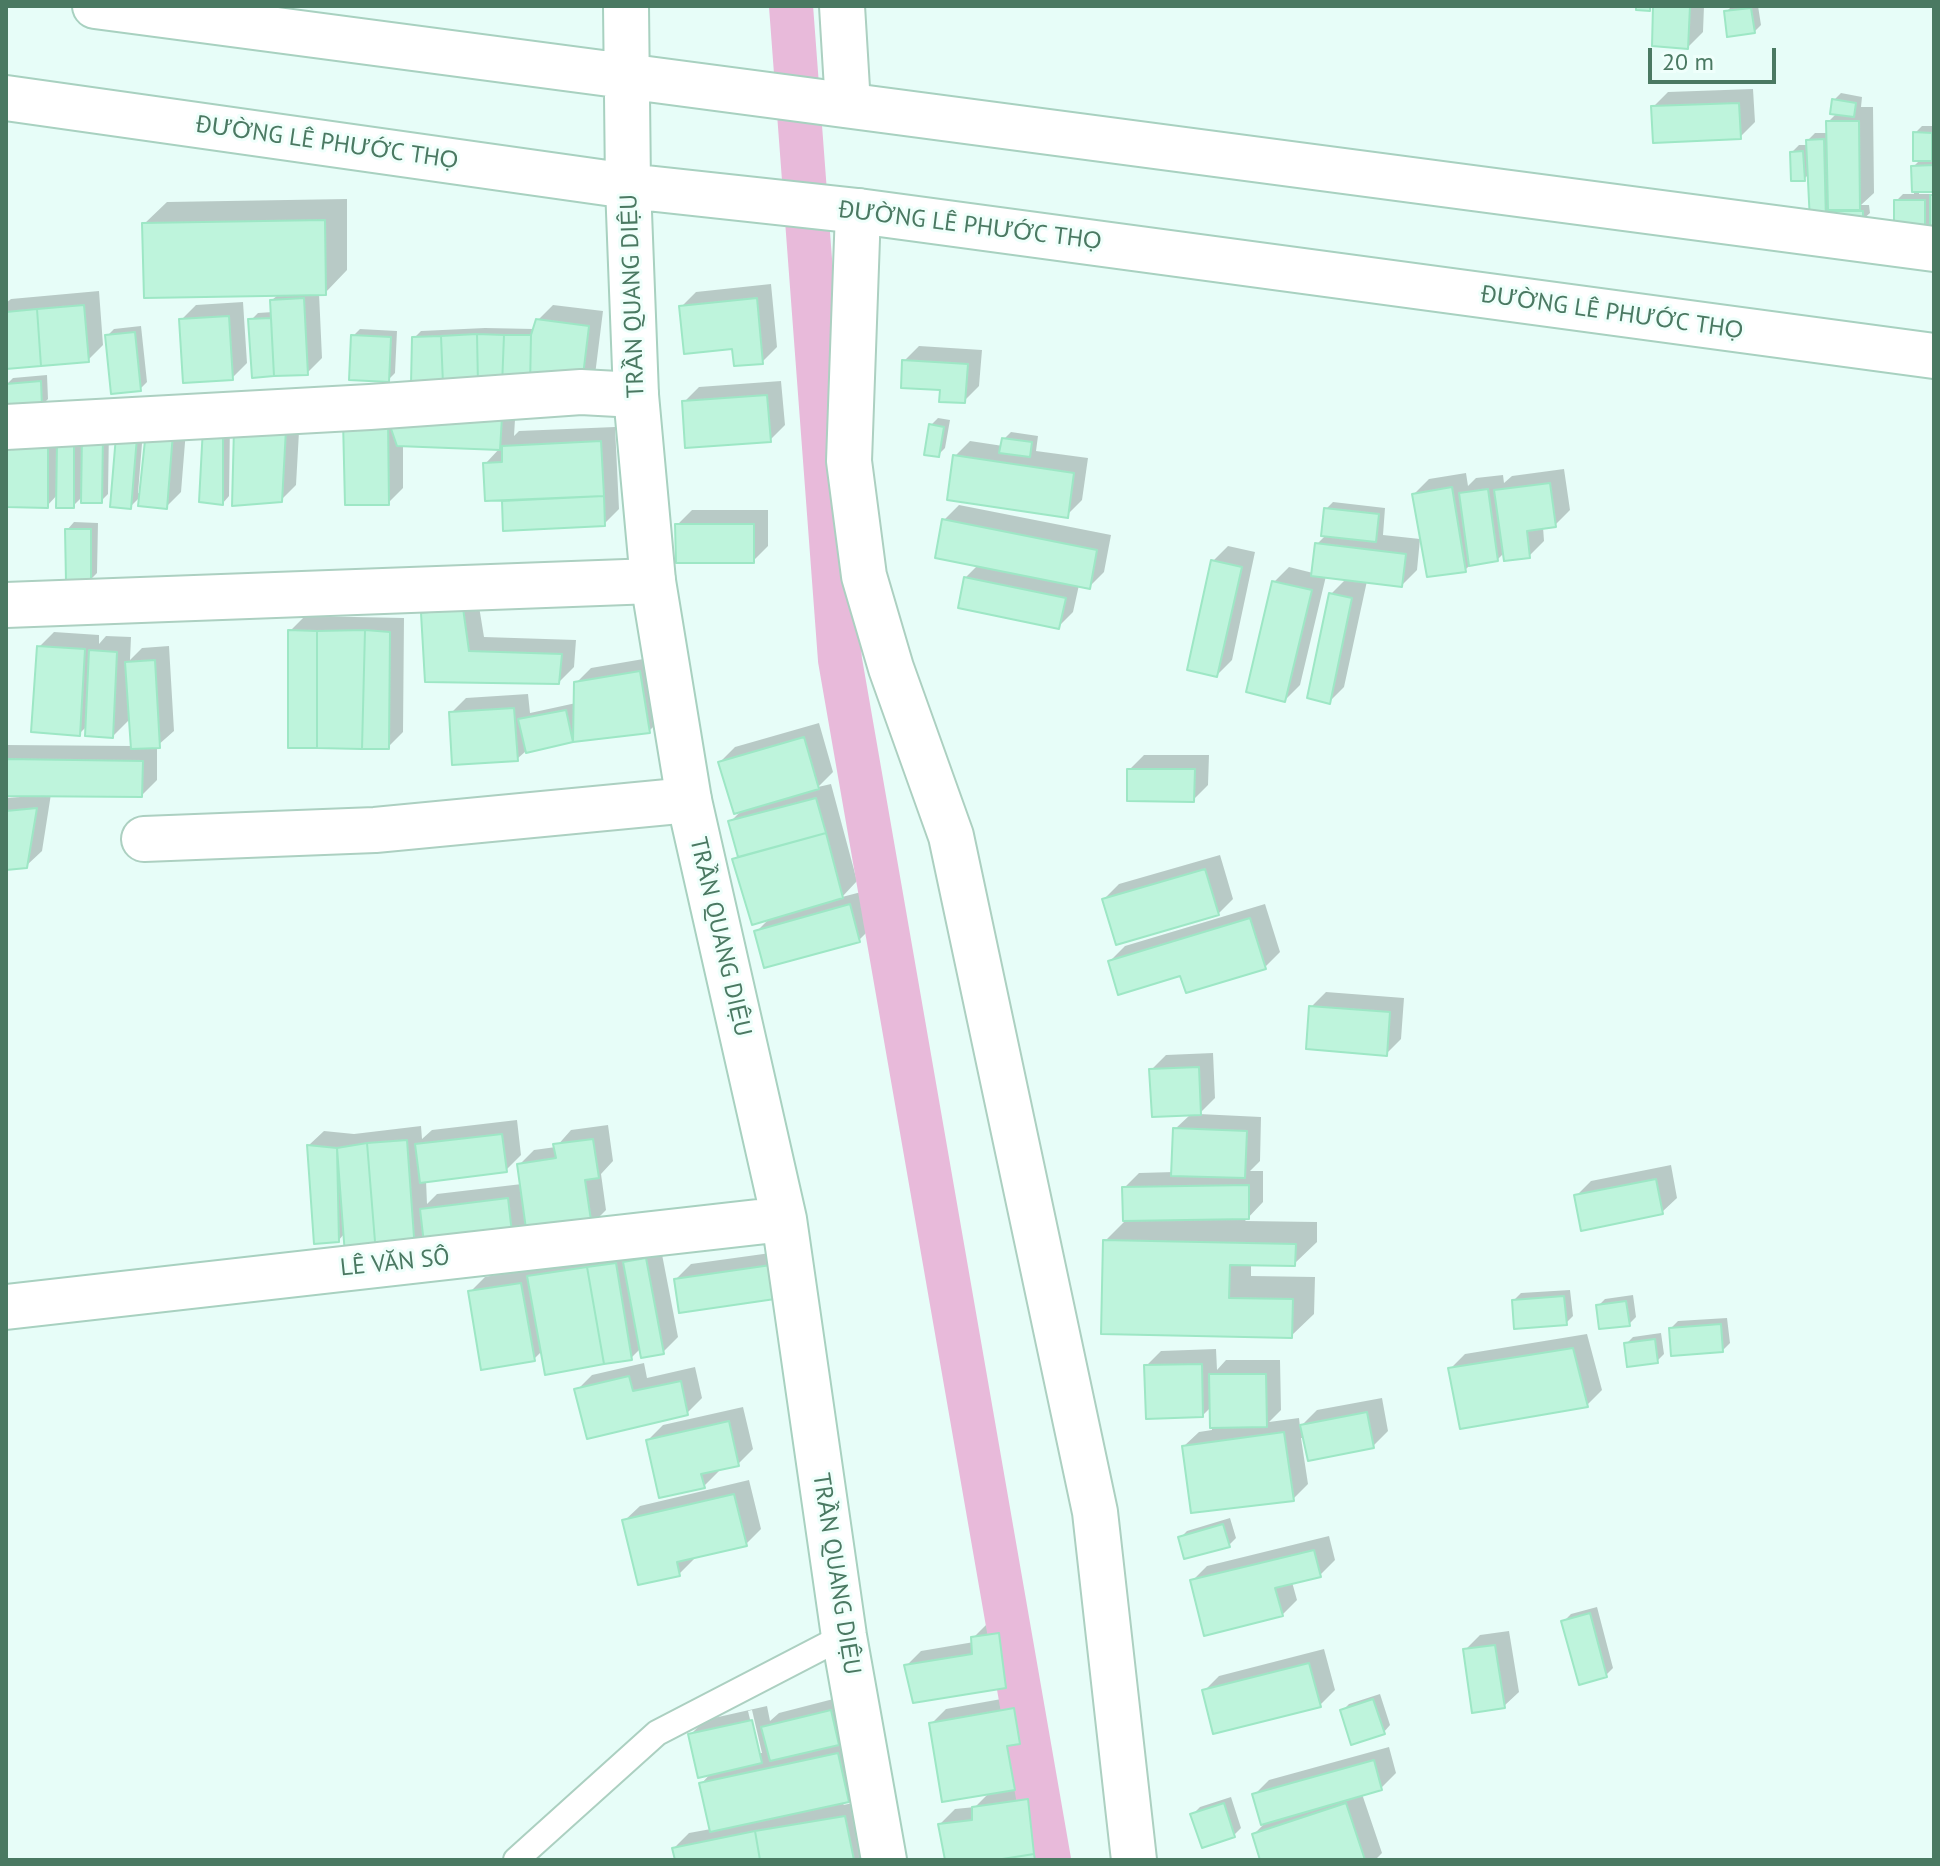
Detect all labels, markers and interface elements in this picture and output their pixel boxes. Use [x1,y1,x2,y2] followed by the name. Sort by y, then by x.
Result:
[1652,32,1780,82] scale bar
[1662,46,1714,77] text: 20 m
[194,110,460,176] street label: ĐƯỜNG LÊ PHƯỚC THỌ
[615,194,651,398] street label: TRẦN QUANG DIỆU
[837,196,1103,256] street label: ĐƯỜNG LÊ PHƯỚC THỌ
[1479,280,1745,346] street label: ĐƯỜNG LÊ PHƯỚC THỌ
[683,834,757,1040] street label: TRẦN QUANG DIỆU
[339,1243,451,1283] street label: LÊ VĂN SÔ
[806,1471,866,1677] street label: TRẦN QUANG DIỆU

